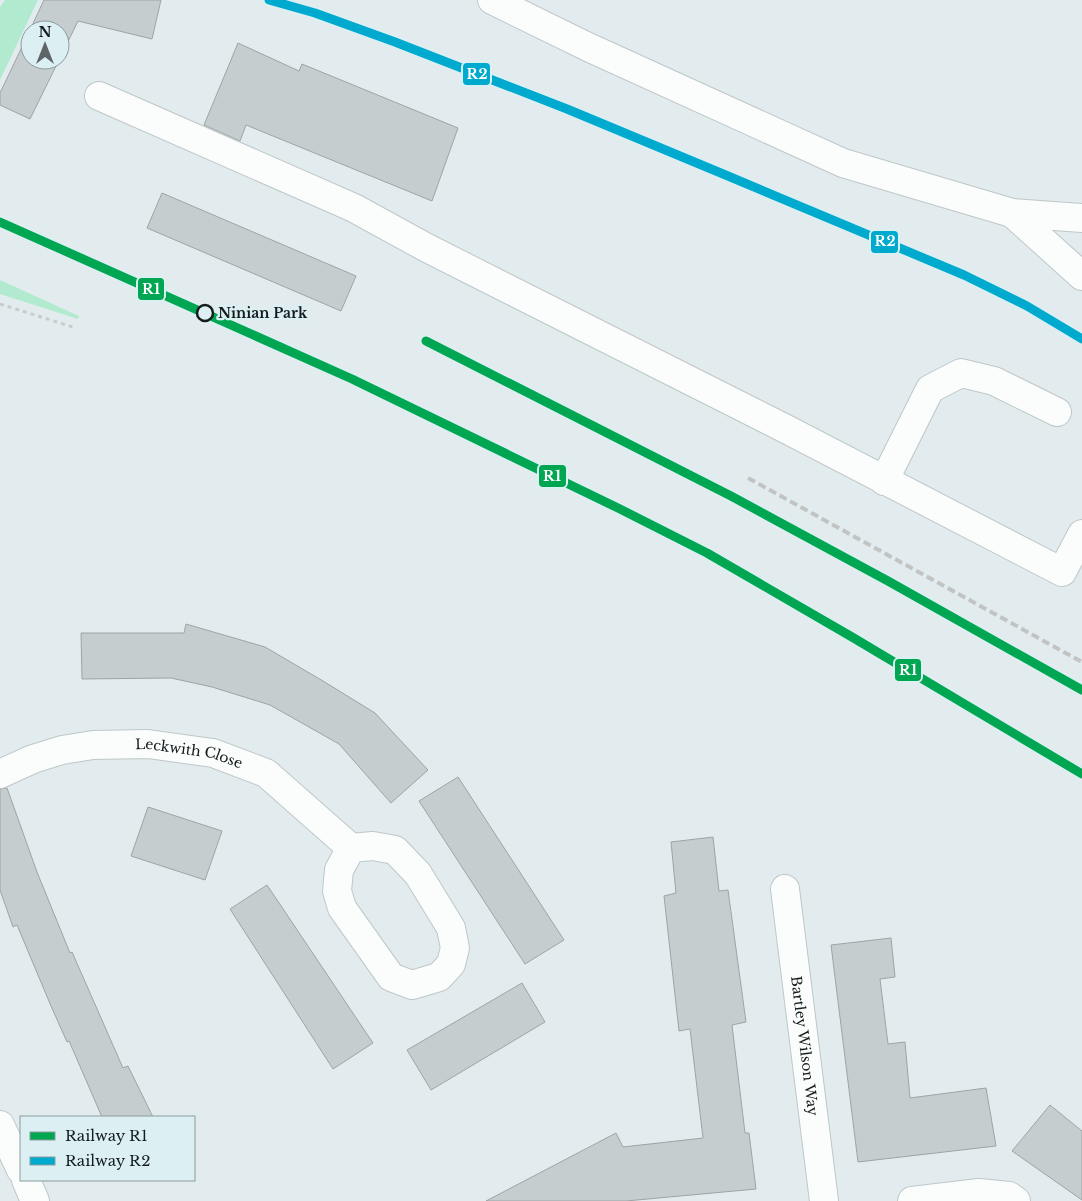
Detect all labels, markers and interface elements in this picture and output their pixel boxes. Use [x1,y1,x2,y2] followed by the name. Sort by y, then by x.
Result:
[20,20,70,70] north arrow
[38,23,52,41] text: N
[462,62,491,86] line badge: R2
[466,65,488,83] text: R2
[870,230,899,254] line badge: R2
[874,232,896,250] text: R2
[137,277,165,301] line badge: R1
[142,280,160,298] text: R1
[196,304,214,322] marker: Ninian Park
[218,304,308,322] place label: Ninian Park
[538,464,567,488] line badge: R1
[543,467,561,485] text: R1
[894,658,922,682] line badge: R1
[899,661,917,679] text: R1
[135,735,245,772] street label: Leckwith Close
[787,975,822,1117] street label: Bartley Wilson Way
[20,1116,195,1181] legend
[65,1126,148,1145] text: Railway R1
[65,1151,150,1170] text: Railway R2

